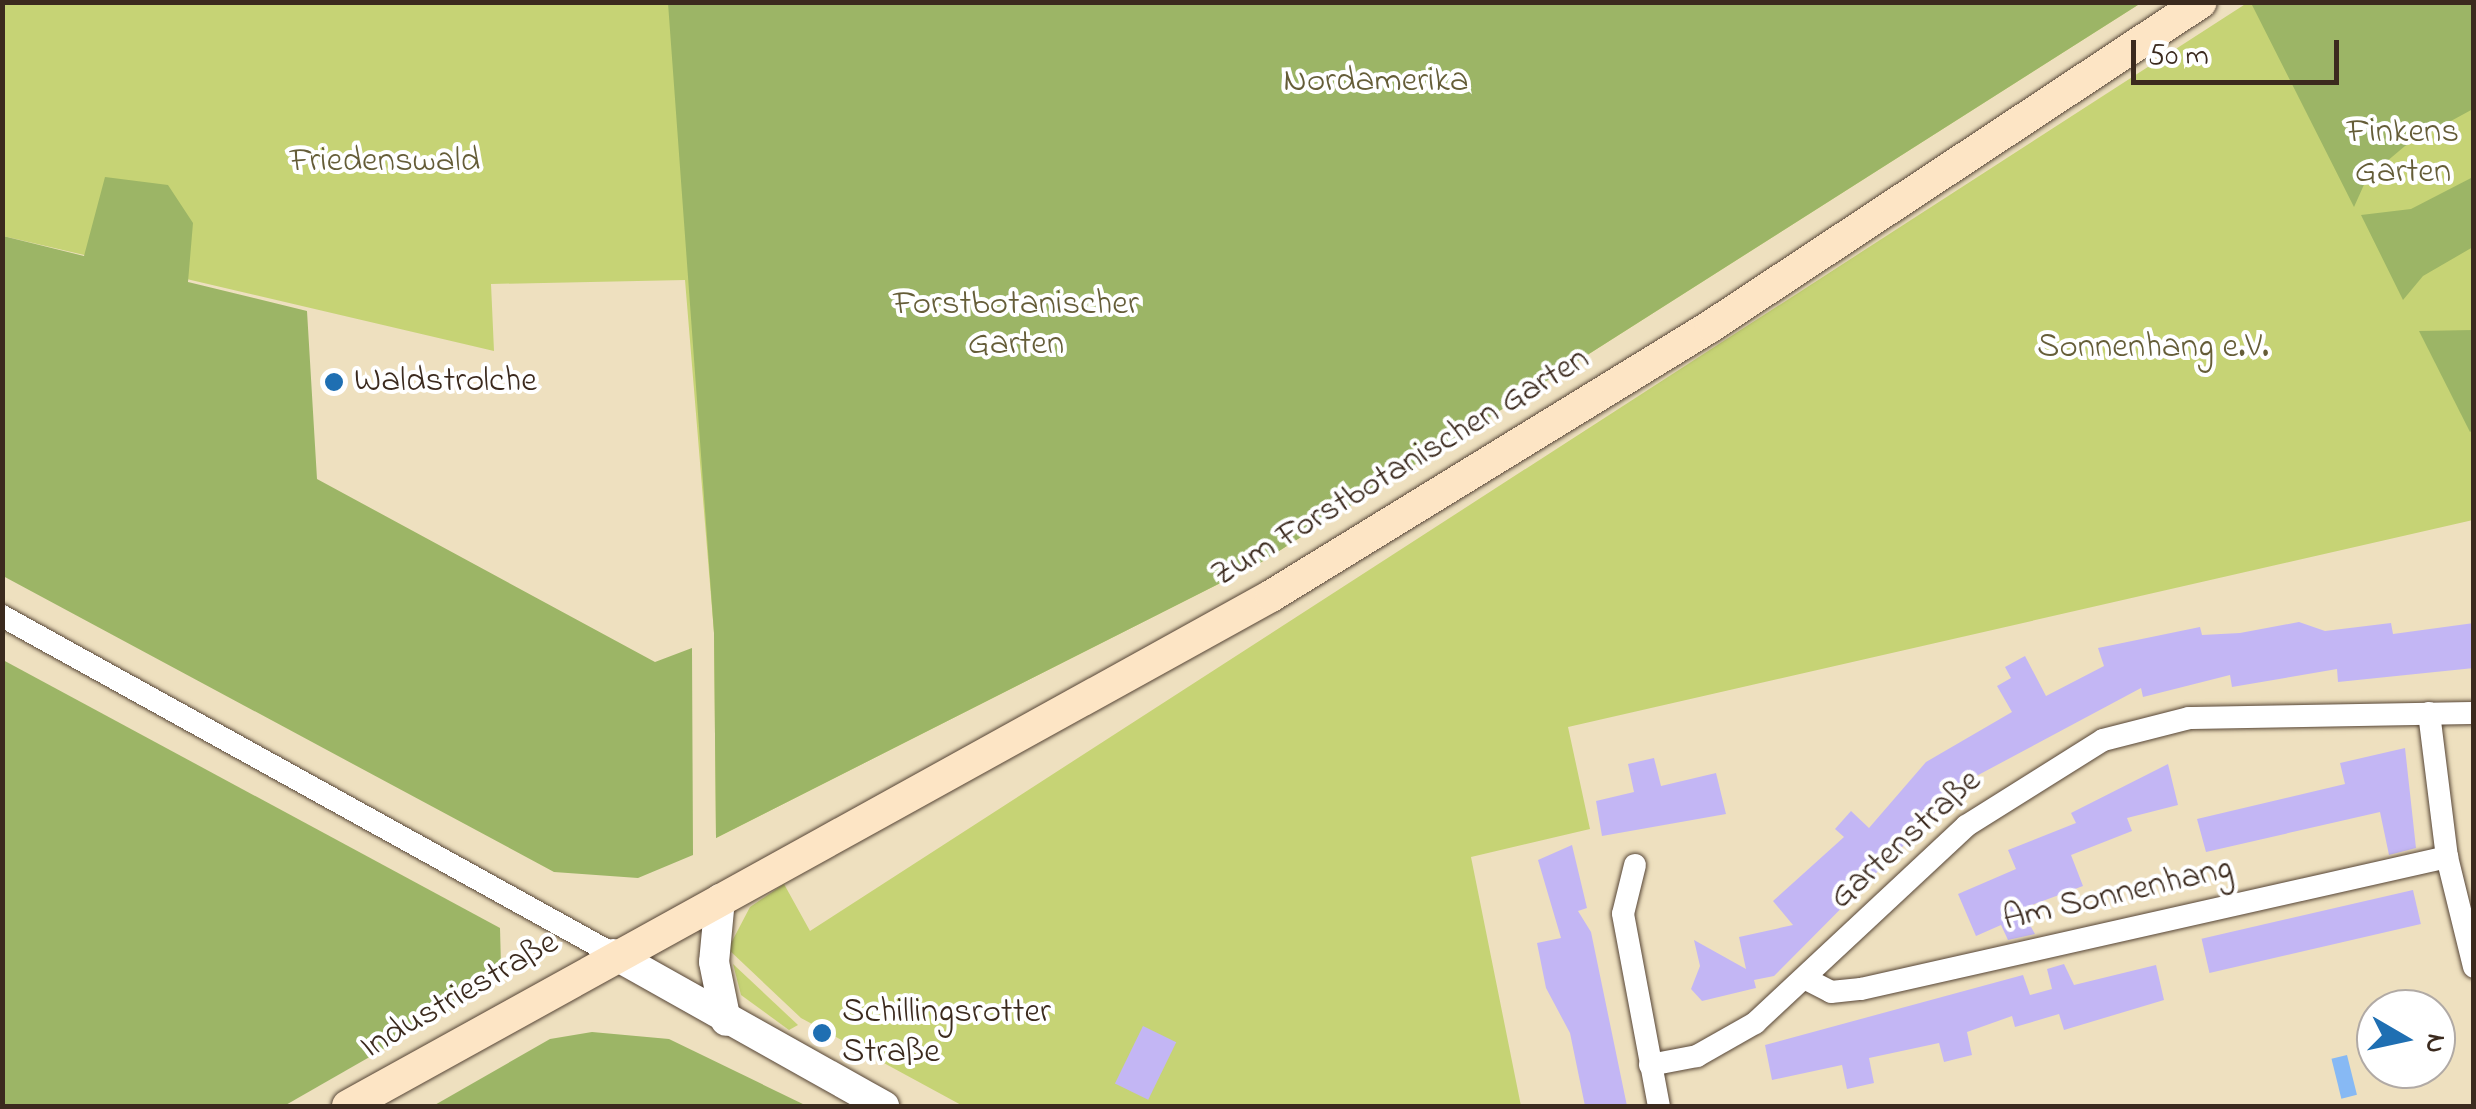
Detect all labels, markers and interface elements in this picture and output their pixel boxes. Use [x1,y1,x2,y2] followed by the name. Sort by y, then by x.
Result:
[2136,20,2344,82] scale bar
[2148,35,2209,79] text: 50 m
[1283,61,1469,103] park label: Nordamerika
[2347,112,2459,194] park label: Finkens Garten
[290,141,480,183] park label: Friedenswald
[893,284,1139,366] park label: Forstbotanischer Garten
[2037,327,2269,369] park label: Sonnenhang e.V.
[1205,339,1597,597] street label: Zum Forstbotanischen Garten
[354,361,537,403] place label: Waldstrolche
[323,371,345,393] marker: Waldstrolche
[1821,761,1991,919] street label: Gartenstraße
[1999,848,2237,942] street label: Am Sonnenhang
[354,923,566,1069] street label: Industriestraße
[2356,989,2456,1089] north arrow
[842,992,1051,1074] place label: Schillingsrotter Straße
[811,1022,833,1044] marker: Schillingsrotter Straße
[2412,1031,2456,1056] text: N

